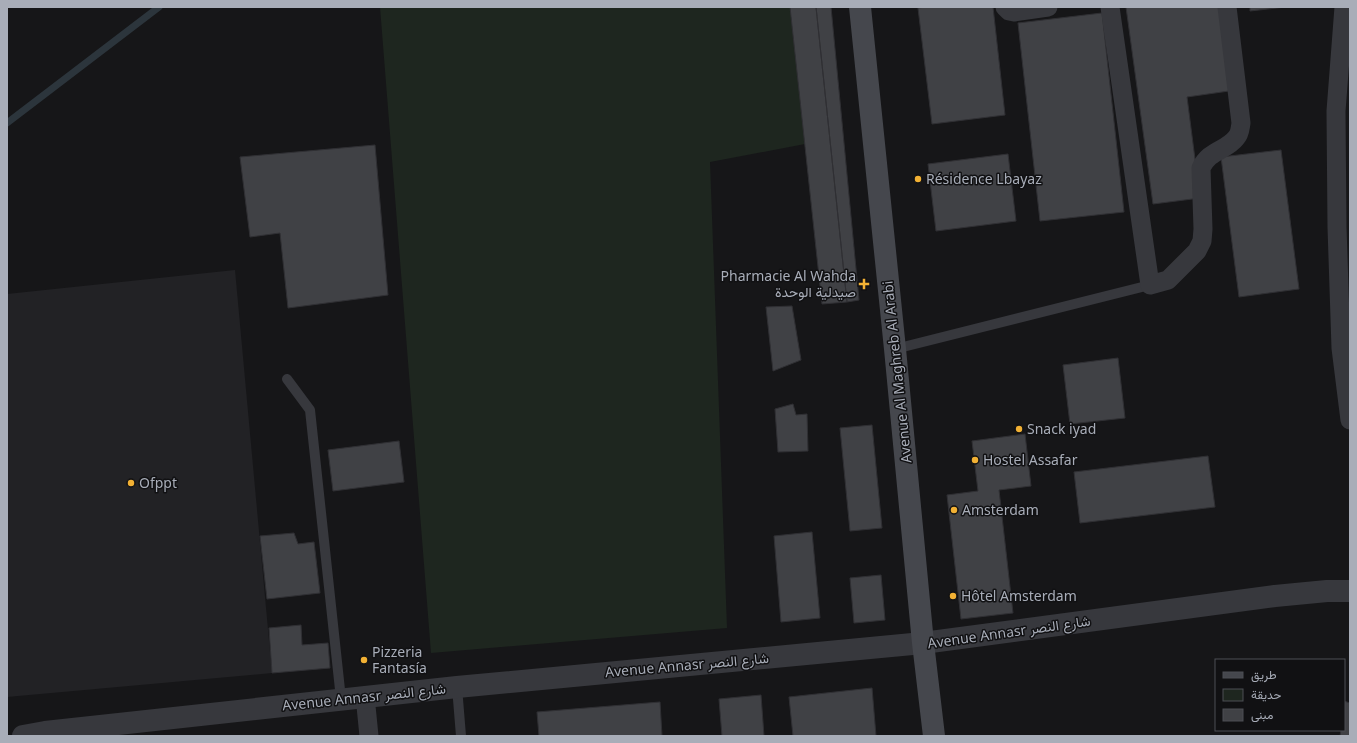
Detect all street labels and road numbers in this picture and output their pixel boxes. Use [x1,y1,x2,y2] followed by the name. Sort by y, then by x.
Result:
[877,280,916,464] street label: Avenue Al Maghreb Al Arabi
[926,611,1092,654] street label: Avenue Annasr شارع النصر
[604,648,770,683] street label: Avenue Annasr شارع النصر
[281,678,447,717] street label: Avenue Annasr شارع النصر

